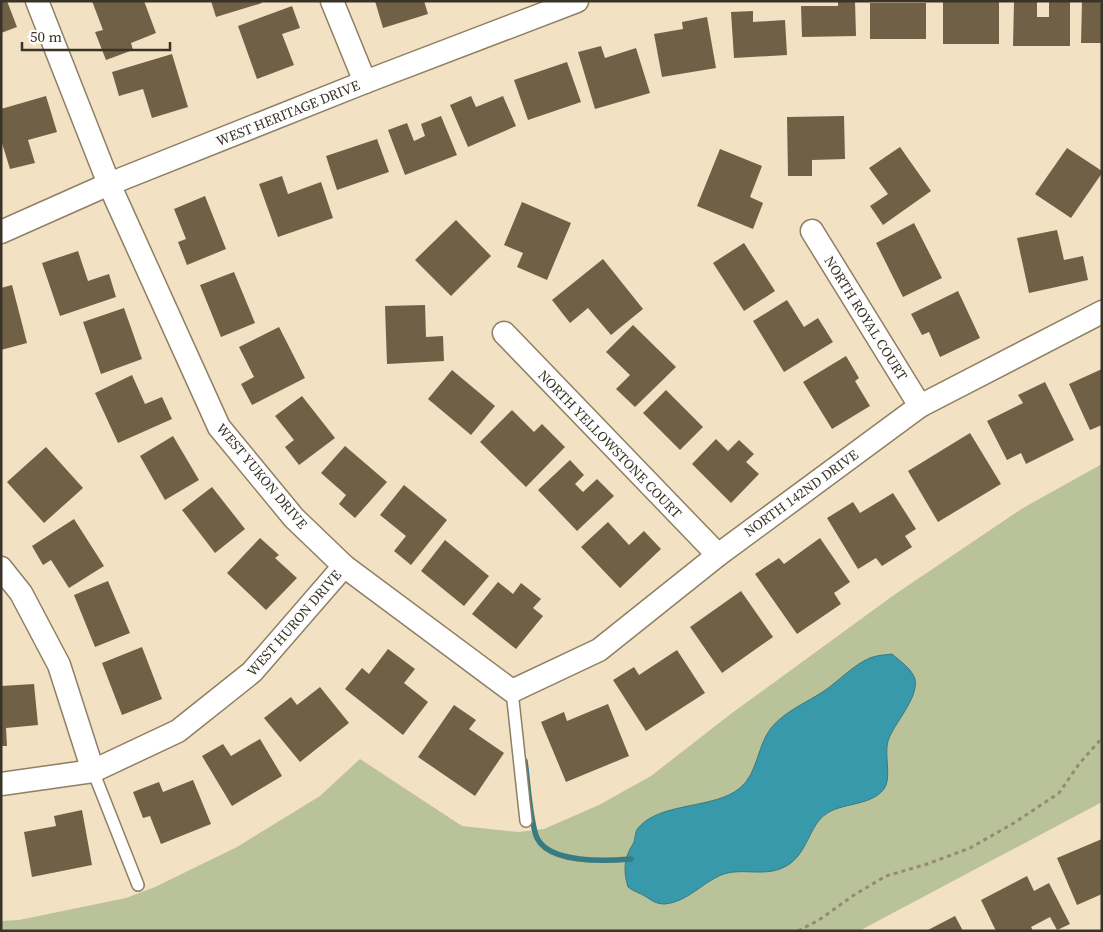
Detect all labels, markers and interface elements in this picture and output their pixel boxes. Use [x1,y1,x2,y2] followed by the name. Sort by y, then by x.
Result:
[22,20,170,52] scale bar
[30,26,62,47] text: 50 m
[213,75,363,151] street label: WEST HERITAGE DRIVE
[820,252,913,384] street label: NORTH ROYAL COURT
[534,365,687,523] street label: NORTH YELLOWSTONE COURT
[212,419,312,533] street label: WEST YUKON DRIVE
[740,445,862,541] street label: NORTH 142ND DRIVE
[242,565,346,681] street label: WEST HURON DRIVE

